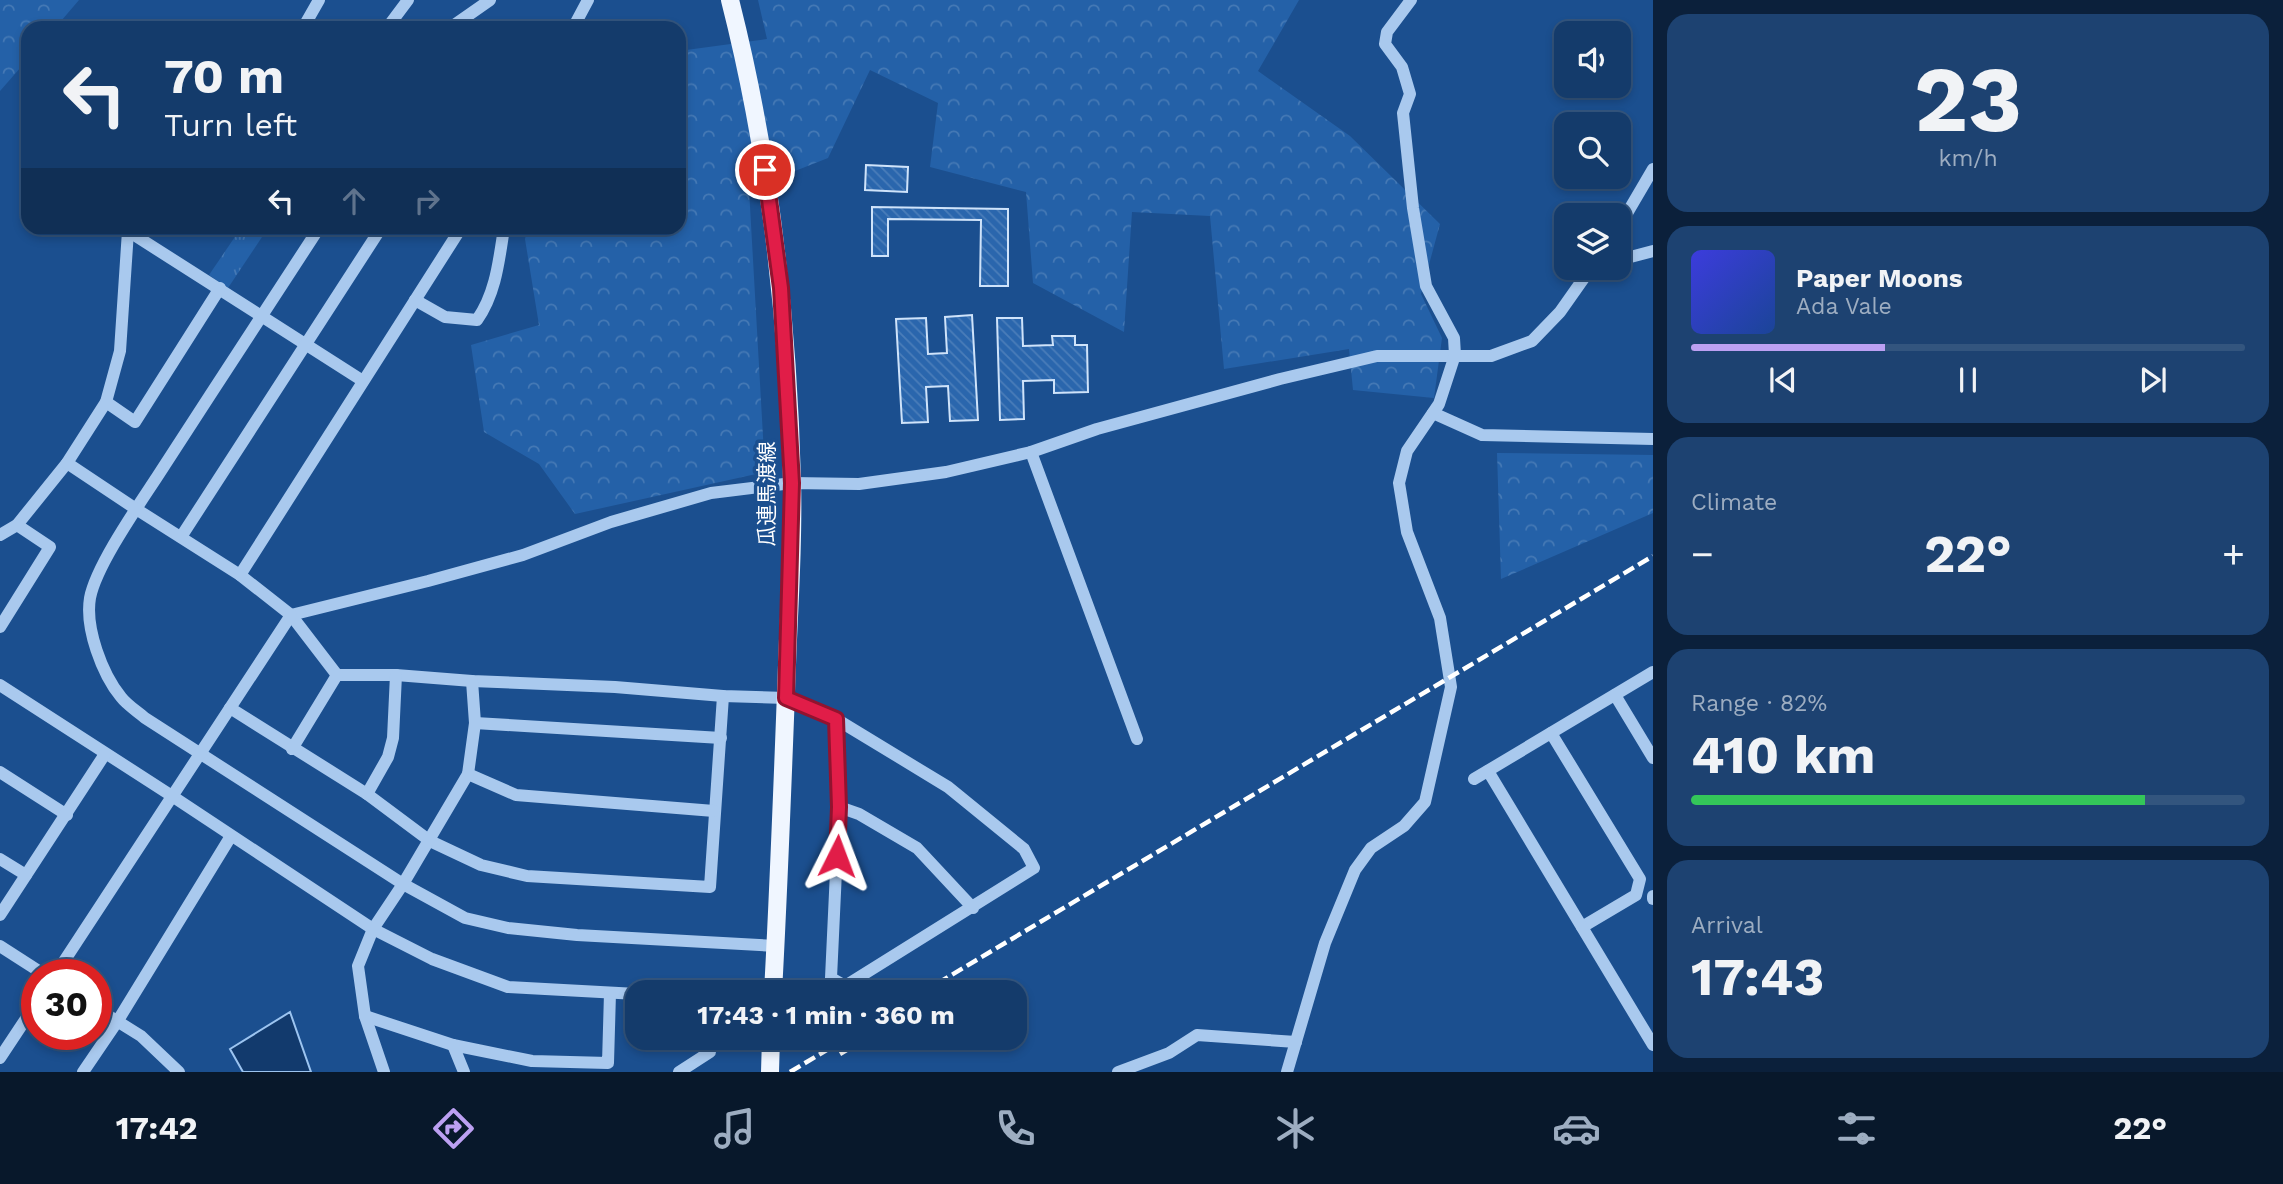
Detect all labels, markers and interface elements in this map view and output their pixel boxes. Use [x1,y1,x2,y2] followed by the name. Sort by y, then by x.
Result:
[1554,21,1631,280] map controls
[1554,21,1631,98] button: sound
[1914,46,2022,153] text: 23
[164,47,284,105] text: 70 m
[49,49,140,140] icon: left
[164,106,297,144] text: Turn left
[1554,112,1631,189] button: search
[735,140,795,200] pin
[1938,145,1998,172] text: km/h
[746,151,784,189] icon: arrive
[262,182,300,220] icon: left
[335,182,373,220] icon: ahead
[408,182,446,220] icon: right
[1554,203,1631,280] button: layers
[1796,263,1963,293] text: Paper Moons
[1796,293,1892,320] text: Ada Vale
[1764,361,1802,399] icon: previous
[1949,361,1987,399] icon: pause
[2134,361,2172,399] icon: next
[754,442,779,547] street label: 瓜連馬渡線
[1691,489,1777,516] text: Climate
[1924,524,2012,585] text: 22°
[1691,532,1714,576] text: −
[2222,532,2245,576] text: +
[1691,690,1827,717] text: Range · 82%
[1691,725,1875,786] text: 410 km
[800,819,874,893] position arrow
[1691,912,1763,939] text: Arrival
[1691,947,1824,1008] text: 17:43
[21,959,112,1050] speed limit sign: 30
[697,1000,955,1030] text: 17:43 · 1 min · 360 m
[429,1104,478,1153] icon: directions
[710,1104,759,1153] icon: music
[991,1104,1040,1153] icon: phone
[1271,1104,1320,1153] icon: climate
[1552,1104,1601,1153] icon: car
[1832,1104,1881,1153] icon: filters
[116,1109,198,1147] text: 17:42
[2113,1109,2167,1147] text: 22°

